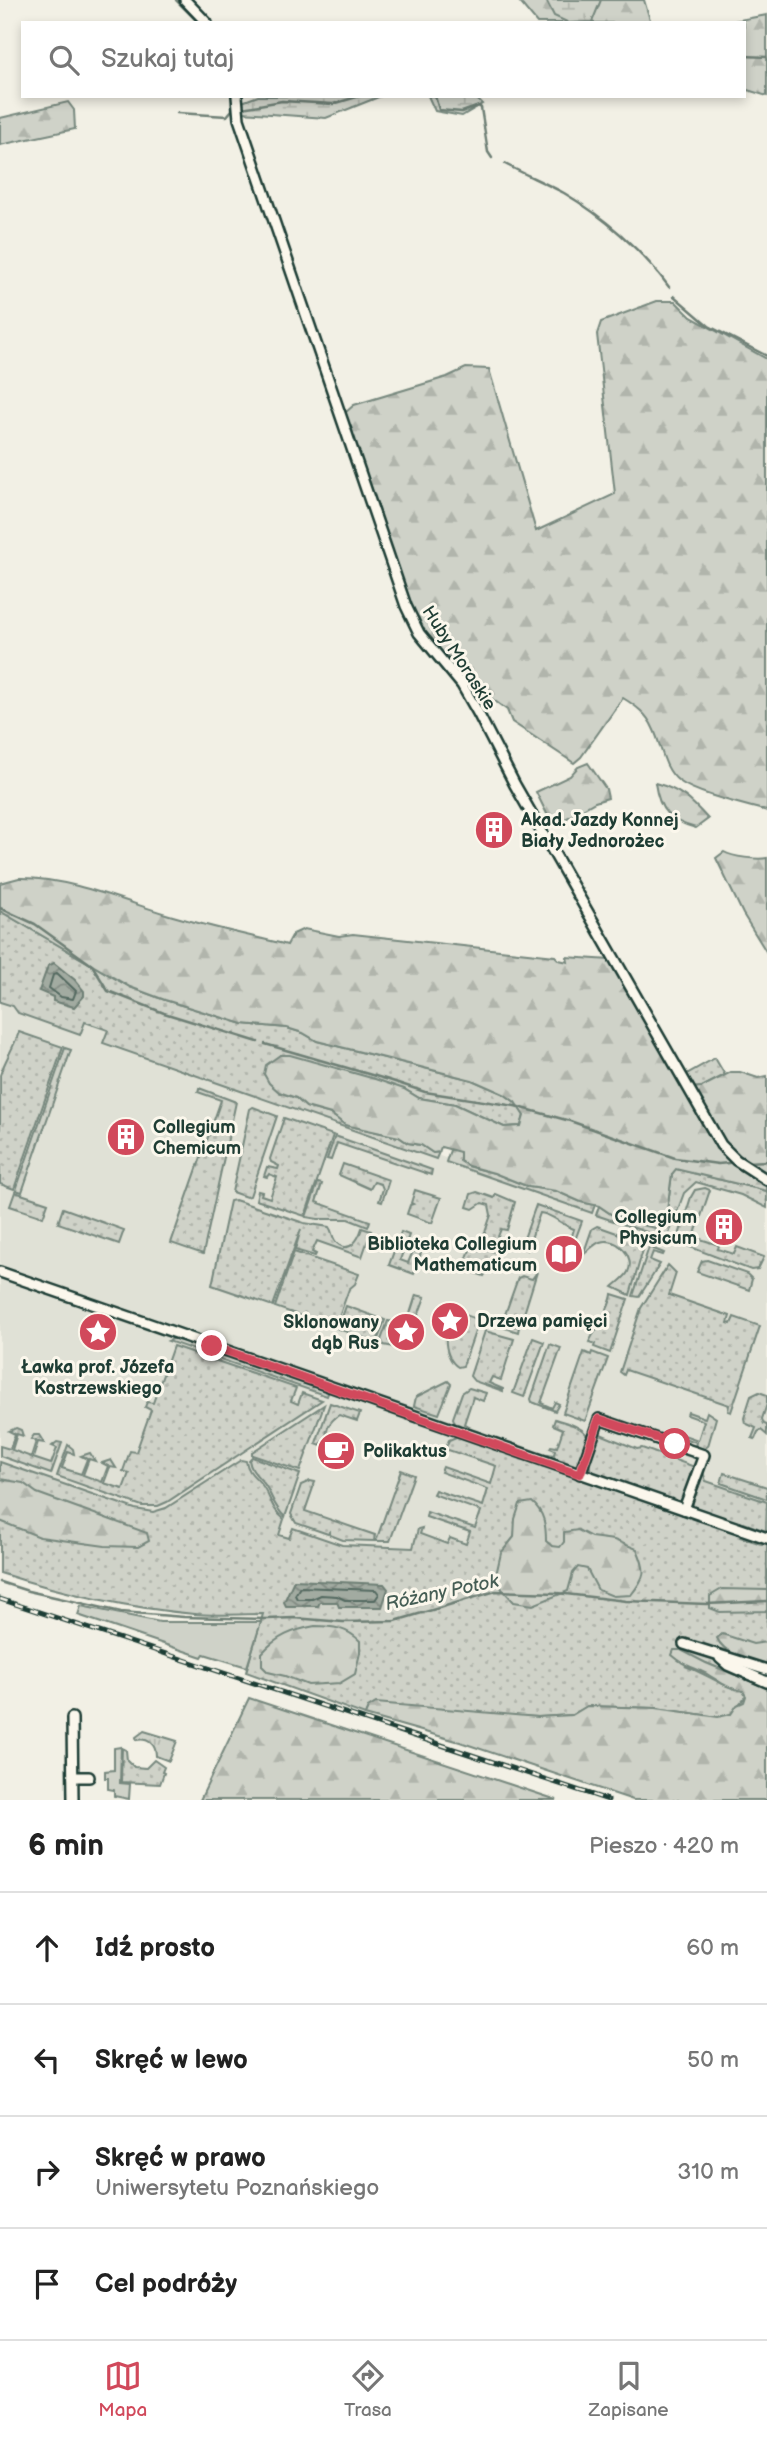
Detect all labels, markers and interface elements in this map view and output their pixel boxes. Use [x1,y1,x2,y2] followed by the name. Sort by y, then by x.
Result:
[21,21,746,98] search box
[45,41,83,79] icon: search
[101,44,234,75] text: Szukaj tutaj
[418,602,501,714] street label: Huby Moraskie
[473,809,515,851] building icon: Akad. Jazdy Konnej Biały Jednorożec
[520,810,679,852] place label: Akad. Jazdy Konnej Biały Jednorożec
[105,1116,147,1158] building icon: Collegium Chemicum
[153,1117,241,1159] place label: Collegium Chemicum
[703,1206,745,1248] building icon: Collegium Physicum
[615,1207,697,1249] place label: Collegium Physicum
[543,1233,585,1275] library icon: Biblioteka Collegium Mathematicum
[367,1234,537,1276] place label: Biblioteka Collegium Mathematicum
[429,1300,471,1342] place icon: Drzewa pamięci
[77,1311,119,1353] place icon: Ławka prof. Józefa Kostrzewskiego
[385,1311,427,1353] place icon: Sklonowany dąb Rus
[477,1311,607,1332] place label: Drzewa pamięci
[283,1312,380,1355] place label: Sklonowany dąb Rus
[196,1330,227,1361] route end
[21,1357,174,1399] place label: Ławka prof. Józefa Kostrzewskiego
[659,1428,690,1459] route start
[315,1430,357,1472] cafe icon: Polikaktus
[363,1441,447,1462] place label: Polikaktus
[383,1570,501,1616] water label: Różany Potok
[28,1828,104,1864] text: 6 min
[589,1832,739,1860] text: Pieszo · 420 m
[28,1929,66,1967] icon: ahead
[95,1933,215,1964] text: Idź prosto
[686,1934,739,1962] text: 60 m
[28,2041,66,2079] icon: left
[95,2045,248,2076] text: Skręć w lewo
[687,2046,739,2074] text: 50 m
[95,2143,266,2174] text: Skręć w prawo
[28,2153,66,2191] icon: right
[677,2158,739,2186] text: 310 m
[95,2174,379,2202] text: Uniwersytetu Poznańskiego
[28,2265,66,2303] icon: arrive
[95,2269,237,2300] text: Cel podróży
[98,2357,147,2422] tab: Mapa
[344,2357,392,2422] tab: Trasa
[589,2357,669,2422] tab: Zapisane

